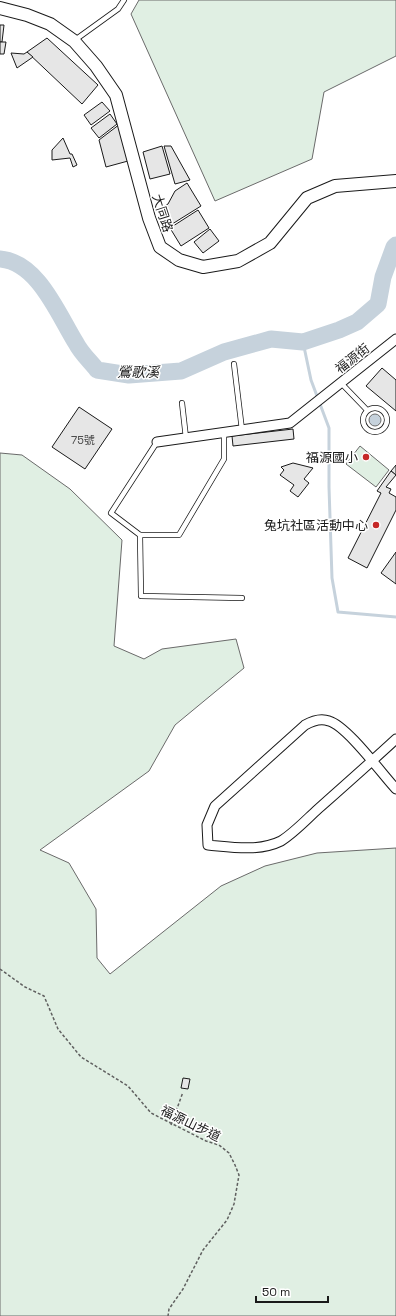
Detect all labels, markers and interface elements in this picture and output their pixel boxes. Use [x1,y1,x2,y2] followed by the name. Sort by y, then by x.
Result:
[148,192,177,234] street label: 大同路
[332,340,373,377] street label: 福源街
[117,363,161,381] water label: 鶯歌溪
[71,433,95,447] house number: 75號
[306,449,358,466] place label: 福源國小
[361,452,371,462] marker: 福源國小
[264,517,368,534] place label: 兔坑社區活動中心
[371,520,381,530] marker: 兔坑社區活動中心
[158,1102,224,1145] street label: 福源山步道
[256,1278,328,1304] scale bar
[262,1284,290,1300] text: 50 m

